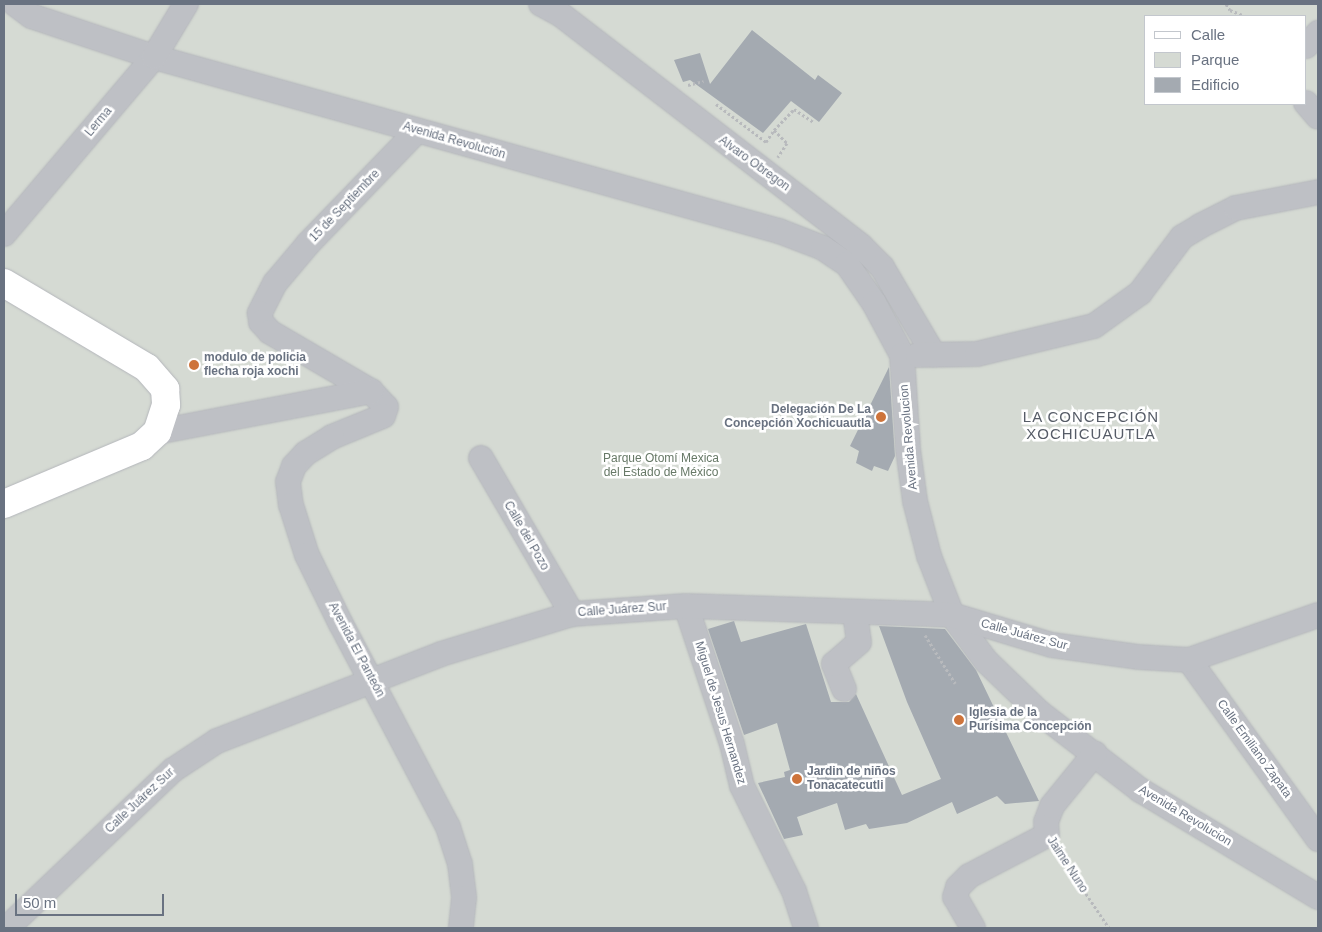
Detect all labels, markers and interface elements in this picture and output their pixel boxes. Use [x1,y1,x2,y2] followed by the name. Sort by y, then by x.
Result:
[1144,15,1307,105] legend
[1191,26,1225,43] text: Calle
[1191,51,1239,68] text: Parque
[1191,76,1239,93] text: Edificio
[83,104,115,140] street label: Lerma
[401,119,507,163] street label: Avenida Revolución
[716,133,792,195] street label: Alvaro Obregon
[307,167,383,245] street label: 15 de Septiembre
[204,351,306,379] place label: modulo de policia flecha roja xochi
[188,359,200,371] marker: modulo de policia flecha roja xochi
[897,384,921,490] street label: Avenida Revolucion
[724,403,871,431] place label: Delegación De La Concepción Xochicuautla
[1021,407,1161,442] district label: LA CONCEPCIÓN XOCHICUAUTLA
[875,411,887,423] marker: Delegación De La Concepción Xochicuautla
[603,452,719,480] park label: Parque Otomí Mexica del Estado de México
[500,499,552,573] street label: Calle del Pozo
[325,600,387,700] street label: Avenida El Panteón
[577,600,667,620] street label: Calle Juárez Sur
[979,617,1069,653] street label: Calle Juárez Sur
[691,640,749,786] street label: Miguel de Jesus Hernandez
[1214,697,1294,801] street label: Calle Emiliano Zapata
[969,706,1092,734] place label: Iglesia de la Purísima Concepción
[953,714,965,726] marker: Iglesia de la Purísima Concepción
[103,765,177,837] street label: Calle Juárez Sur
[807,765,896,793] place label: Jardin de niños Tonacatecutli
[791,773,803,785] marker: Jardin de niños Tonacatecutli
[1136,783,1234,849] street label: Avenida Revolucion
[1044,834,1090,896] street label: Jaime Nuno
[18,884,166,916] scale bar
[23,894,56,911] text: 50 m

